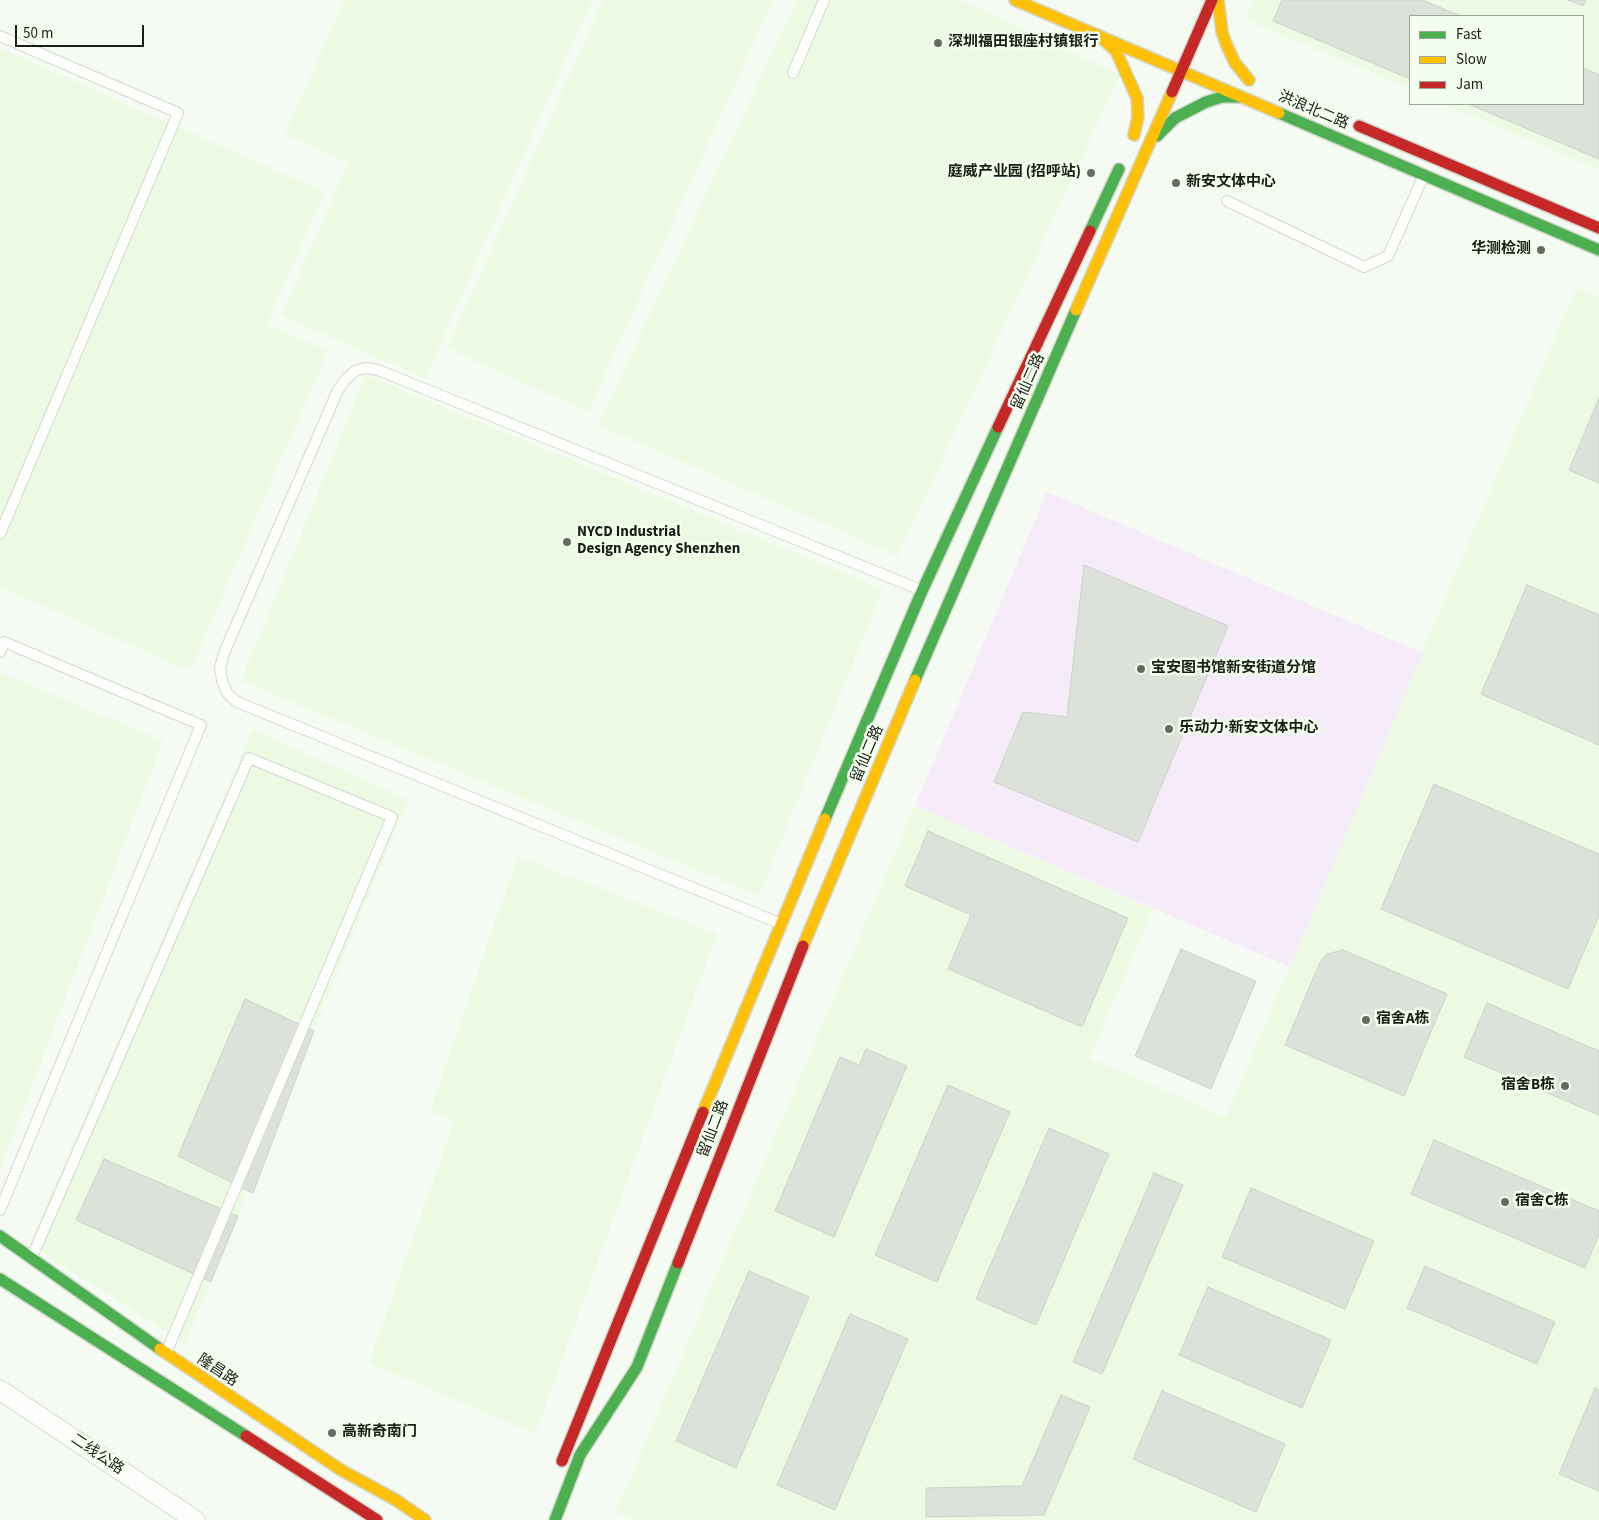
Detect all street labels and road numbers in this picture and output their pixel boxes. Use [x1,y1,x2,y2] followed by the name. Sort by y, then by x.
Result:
[1275,88,1351,134] street label: 洪浪北二路
[1009,351,1049,413] street label: 留仙二路
[848,723,888,785] street label: 留仙二路
[695,1098,733,1160] street label: 留仙二路
[193,1351,241,1391] street label: 隆昌路
[67,1431,127,1479] street label: 二线公路

